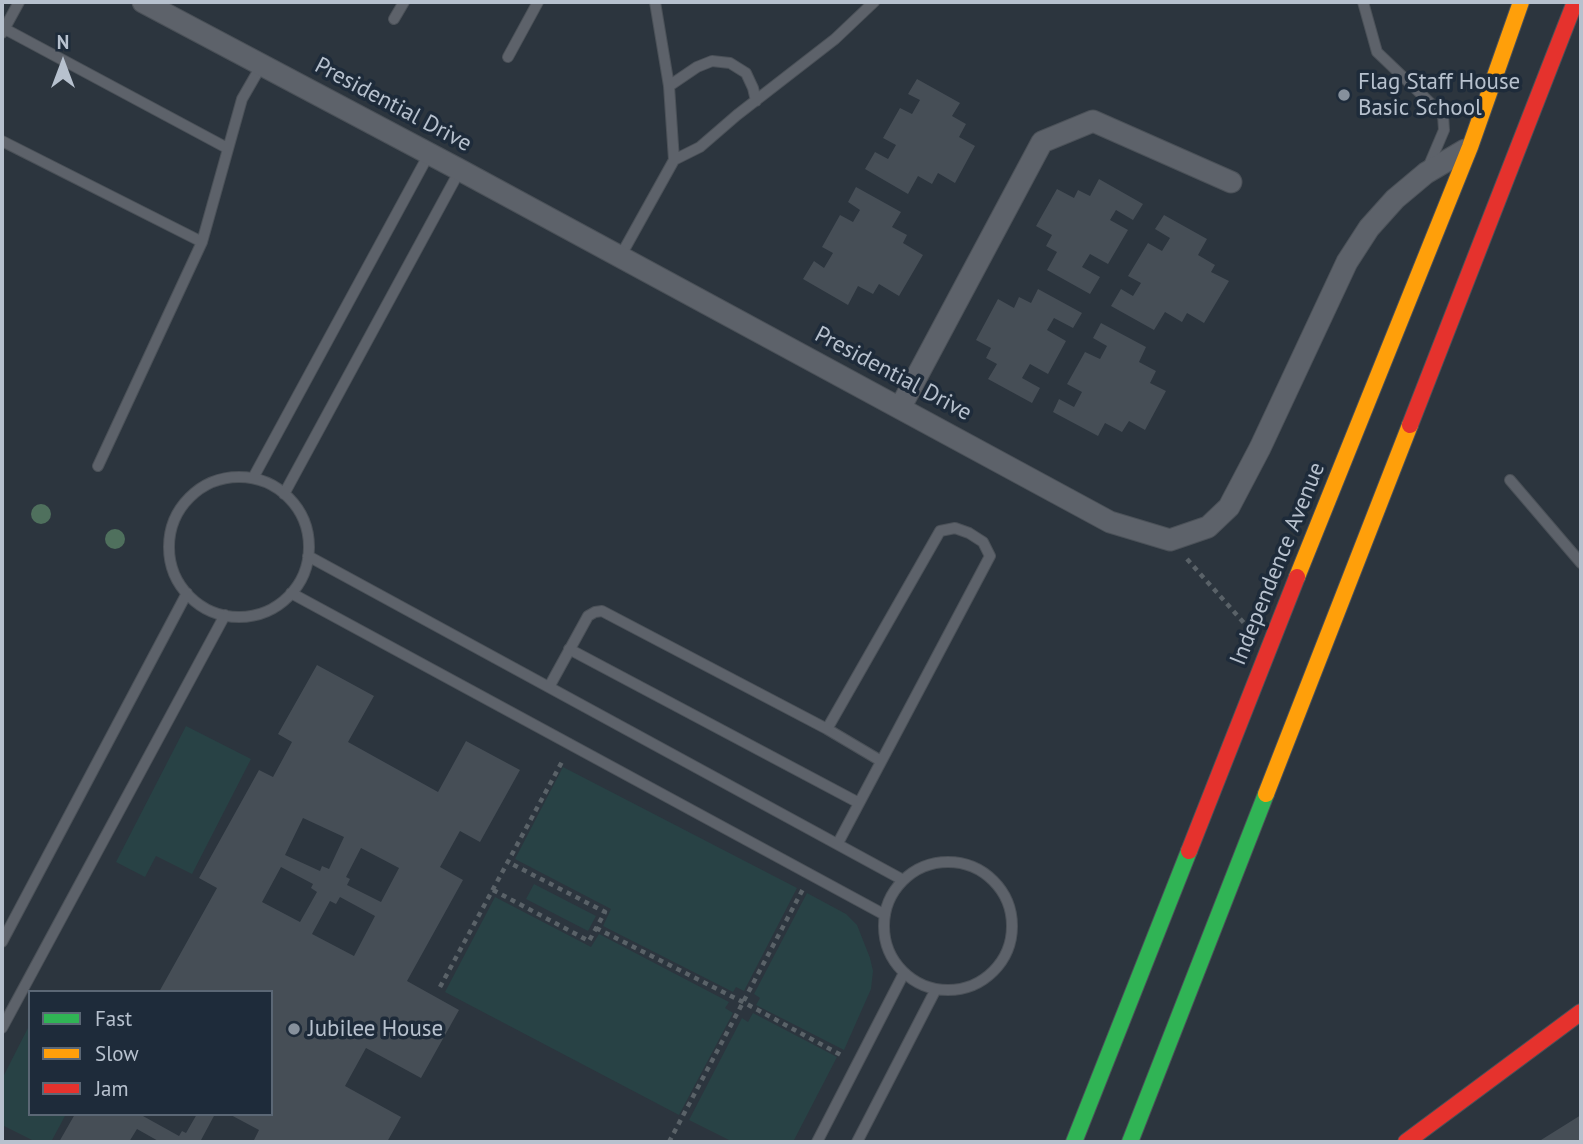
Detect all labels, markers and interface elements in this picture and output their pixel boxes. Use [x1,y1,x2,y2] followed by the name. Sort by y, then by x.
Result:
[28,28,98,98] north arrow
[57,30,69,54] text: N
[310,52,476,158] street label: Presidential Drive
[1358,68,1520,122] place label: Flag Staff House Basic School
[1336,87,1352,103] marker: Flag Staff House Basic School
[810,321,976,427] street label: Presidential Drive
[1225,459,1331,669] street label: Independence Avenue
[28,990,273,1116] legend
[95,1005,132,1032] text: Fast
[308,1015,443,1043] place label: Jubilee House
[286,1021,302,1037] marker: Jubilee House
[95,1040,139,1067] text: Slow
[95,1075,129,1102] text: Jam

